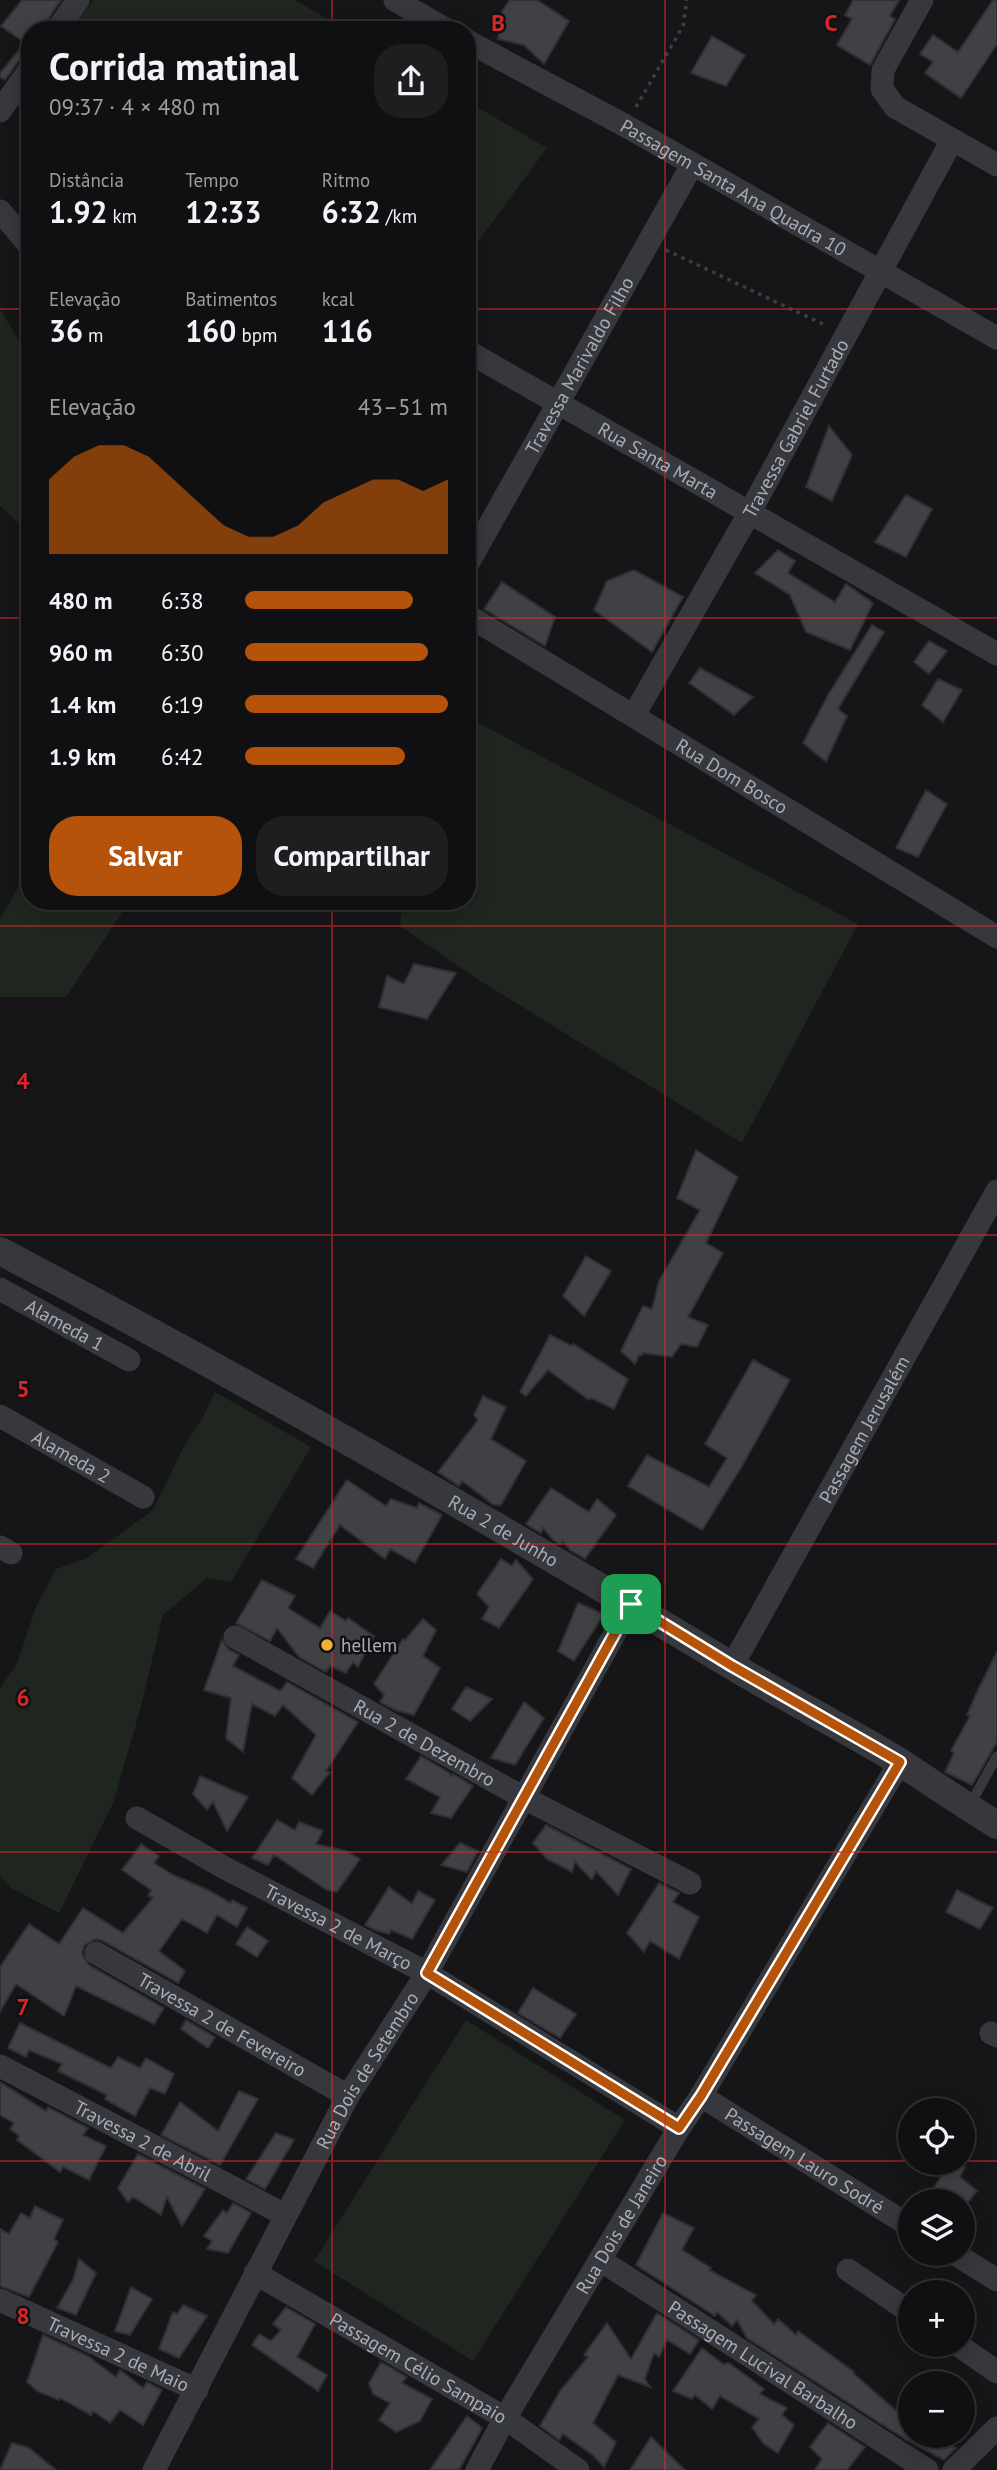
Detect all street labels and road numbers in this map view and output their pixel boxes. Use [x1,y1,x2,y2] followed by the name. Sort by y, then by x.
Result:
[616,113,851,261] street label: Passagem Santa Ana Quadra 10
[520,272,639,459] street label: Travessa Marivaldo Filho
[737,335,854,522] street label: Travessa Gabriel Furtado
[594,416,722,504] street label: Rua Santa Marta
[672,733,792,819] street label: Rua Dom Bosco
[21,1293,108,1356] street label: Alameda 1
[813,1351,915,1507] street label: Passagem Jerusalém
[28,1425,115,1488] street label: Alameda 2
[444,1489,563,1572] street label: Rua 2 de Junho
[350,1694,500,1792] street label: Rua 2 de Dezembro
[260,1879,416,1975] street label: Travessa 2 de Março
[134,1967,310,2082] street label: Travessa 2 de Fevereiro
[311,1987,424,2153] street label: Rua Dois de Setembro
[70,2095,216,2187] street label: Travessa 2 de Abril
[721,2102,889,2219] street label: Passagem Lauro Sodré
[570,2150,672,2298] street label: Rua Dois de Janeiro
[664,2295,863,2435] street label: Passagem Lucival Barbalho
[326,2307,511,2429] street label: Passagem Célio Sampaio
[43,2311,193,2397] street label: Travessa 2 de Maio

